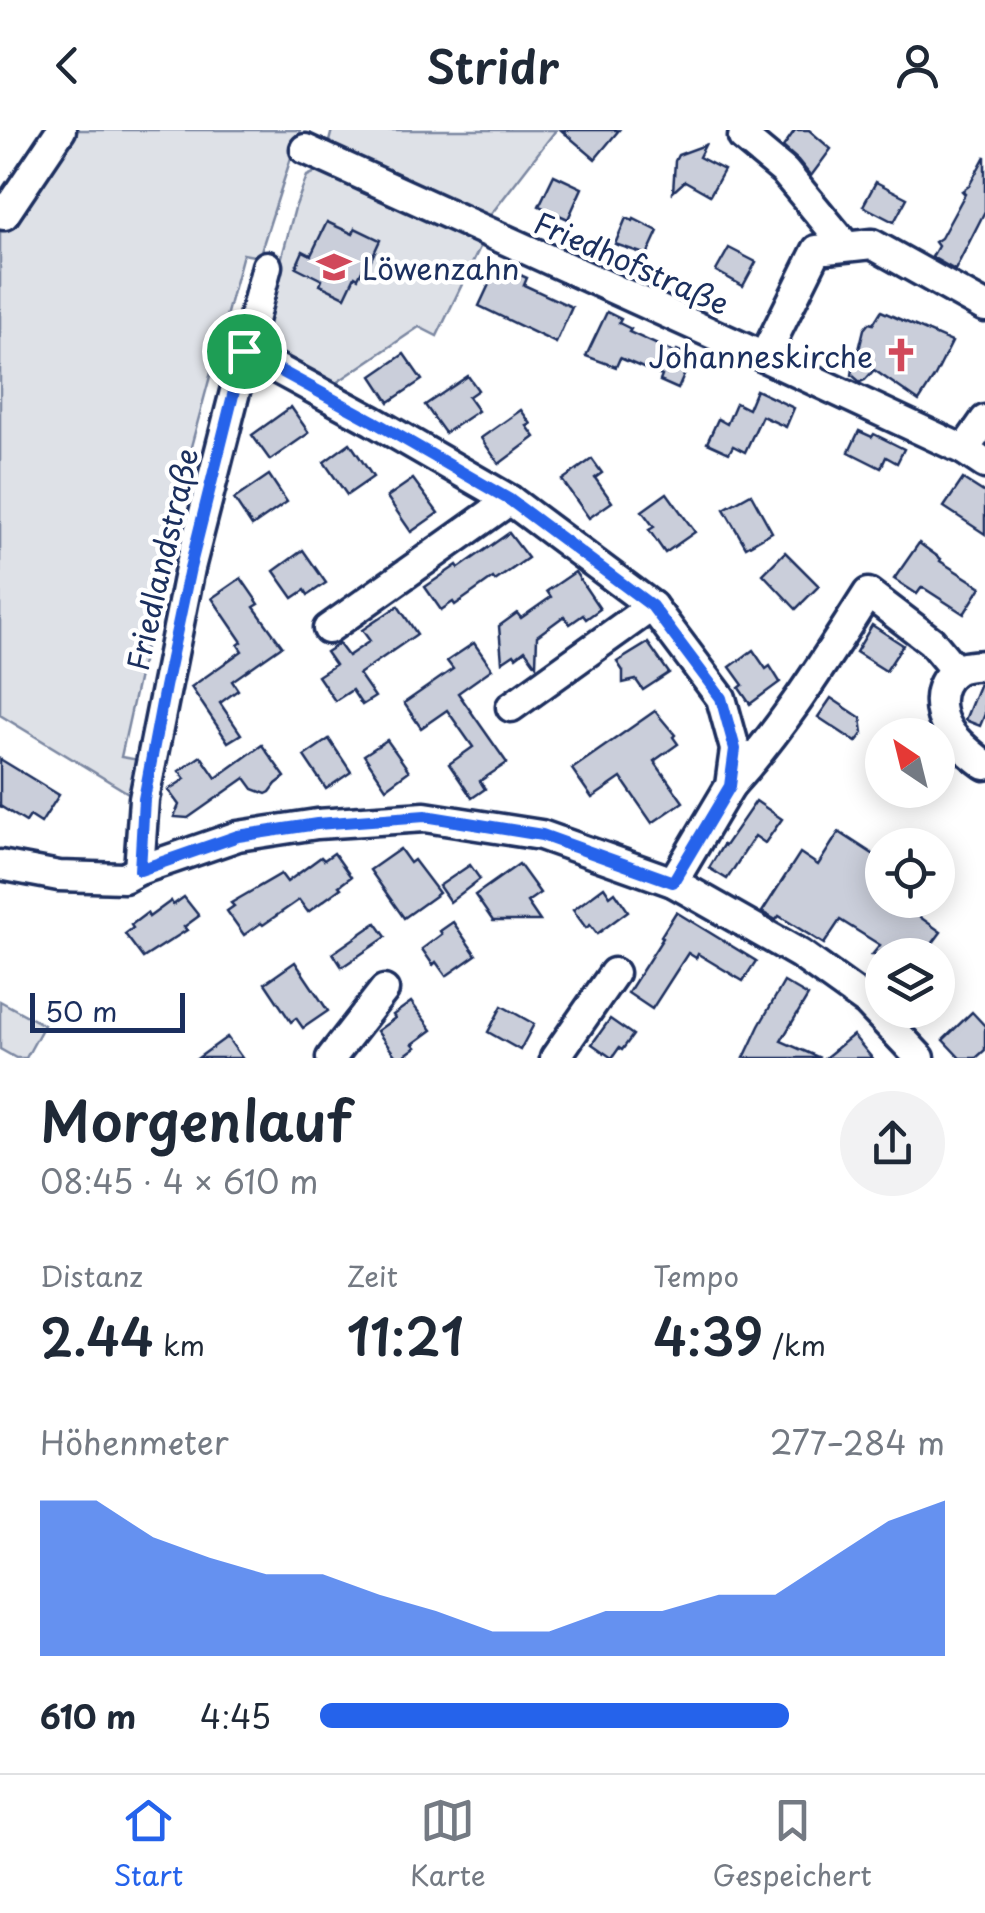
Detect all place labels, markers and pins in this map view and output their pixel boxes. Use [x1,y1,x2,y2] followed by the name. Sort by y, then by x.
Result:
[362,245,520,290] place label: Löwenzahn
[315,248,353,286] school or university icon: Löwenzahn
[202,309,287,394] pin
[648,333,873,378] place label: Johanneskirche
[882,336,920,374] church icon: Johanneskirche

